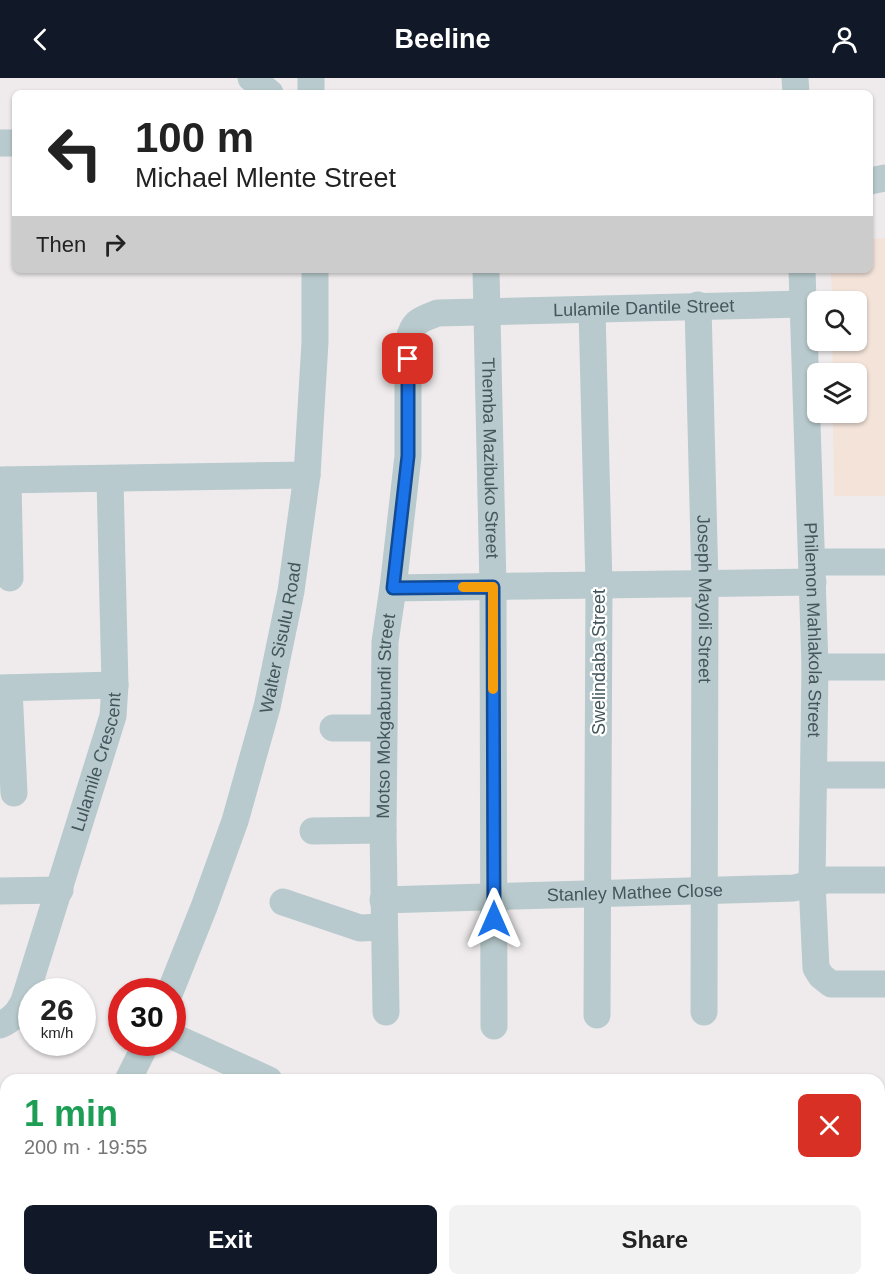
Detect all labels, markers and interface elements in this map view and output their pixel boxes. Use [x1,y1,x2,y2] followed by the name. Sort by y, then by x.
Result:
[24,23,57,56] icon: back
[828,23,861,56] icon: person
[394,24,491,54] text: Beeline
[36,114,114,192] icon: left
[135,114,254,161] text: 100 m
[135,163,396,193] text: Michael Mlente Street
[98,228,131,261] icon: right
[36,232,86,257] text: Then
[807,291,867,423] map controls
[807,291,867,351] button: search
[553,296,735,320] street label: Lulamile Dantile Street
[382,333,433,384] pin
[391,342,424,375] icon: arrive
[478,357,502,559] street label: Themba Mazibuko Street
[807,363,867,423] button: layers
[693,515,715,683] street label: Joseph Mayoli Street
[800,522,825,738] street label: Philemon Mahlakola Street
[256,561,305,715] street label: Walter Sisulu Road
[589,589,609,735] street label: Swelindaba Street
[373,612,399,819] street label: Motso Mokgabundi Street
[68,692,125,834] street label: Lulamile Crescent
[547,880,723,905] street label: Stanley Mathee Close
[462,887,526,951] position arrow
[108,978,186,1056] speed limit sign: 30
[40,993,74,1026] text: 26
[41,1024,73,1041] text: km/h
[24,1093,118,1134] text: 1 min
[798,1094,861,1157] button: close
[24,1136,147,1158] text: 200 m · 19:55
[24,1205,437,1274] button: Exit
[449,1205,861,1274] button: Share

